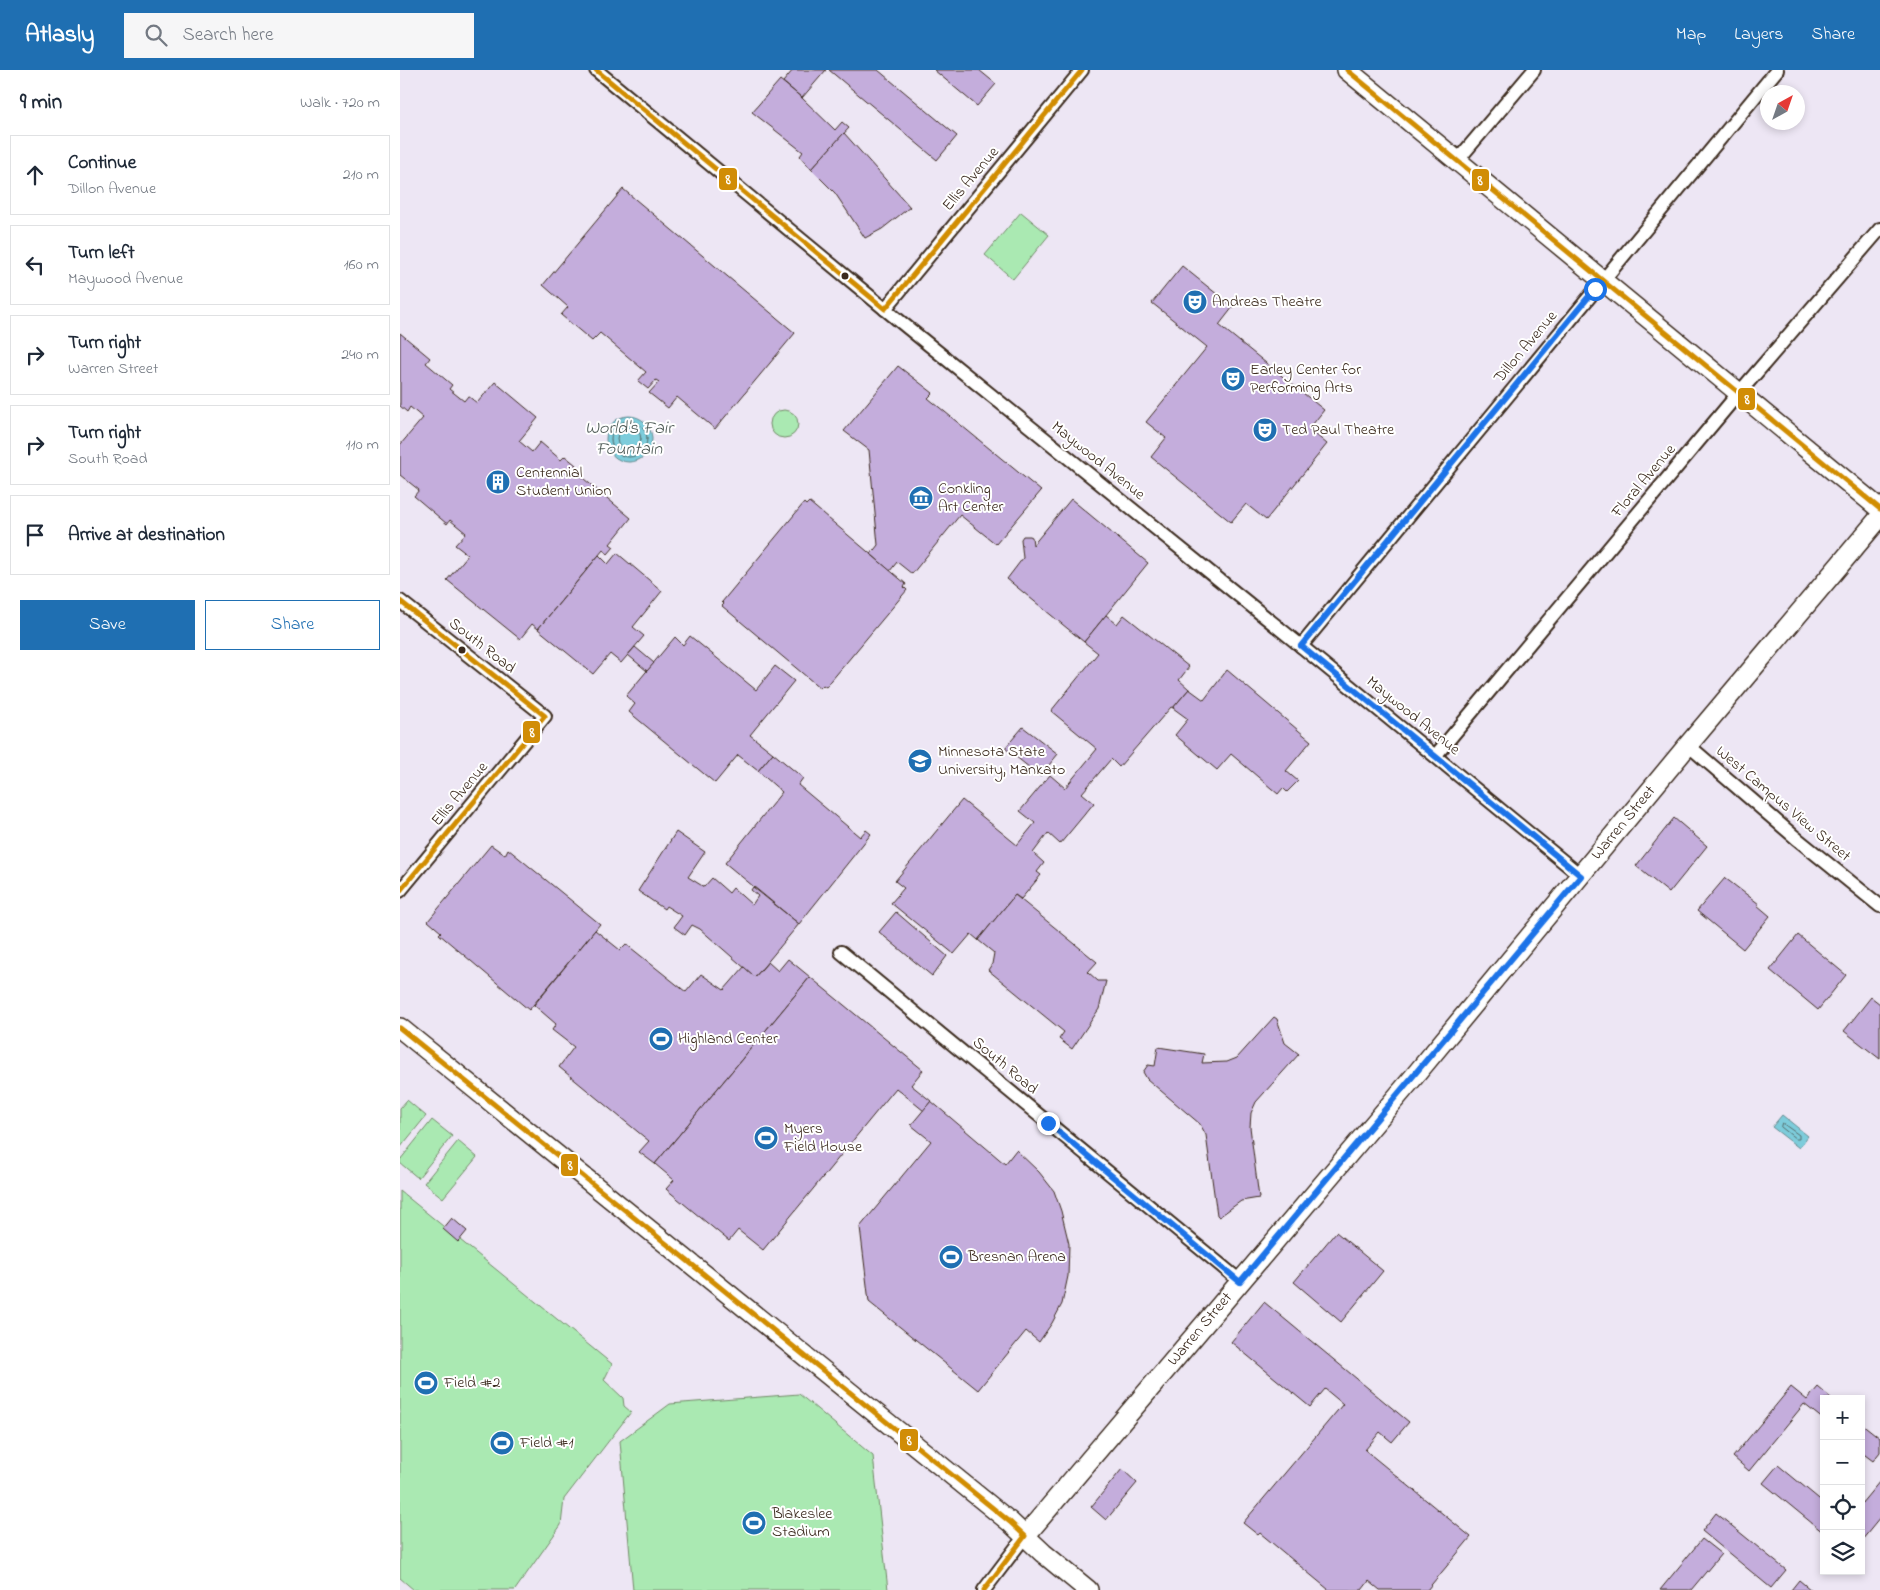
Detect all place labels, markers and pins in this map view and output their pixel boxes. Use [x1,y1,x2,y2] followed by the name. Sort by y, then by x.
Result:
[840,271,850,281] unlabelled marker
[1182,289,1208,315] theatre icon: Andreas Theatre
[1212,290,1323,314] place label: Andreas Theatre
[1250,358,1361,400] place label: Earley Center for Performing Arts
[1220,366,1246,392] theatre icon: Earley Center for Performing Arts
[1252,417,1278,443] theatre icon: Ted Paul Theatre
[1282,418,1395,442] place label: Ted Paul Theatre
[516,461,611,503] place label: Centennial Student Union
[485,469,511,495] building icon: Centennial Student Union
[938,477,1004,519] place label: Conkling Art Center
[908,485,934,511] museum icon: Conkling Art Center
[457,645,467,655] unlabelled marker
[938,740,1065,782] place label: Minnesota State University, Mankato
[907,748,933,774] school or university icon: Minnesota State University, Mankato
[648,1026,674,1052] sports icon: Highland Center
[678,1027,778,1051] place label: Highland Center
[783,1117,863,1159] place label: Myers Field House
[753,1125,779,1151] sports icon: Myers Field House
[938,1244,964,1270] sports icon: Bresnan Arena
[967,1245,1066,1269] place label: Bresnan Arena
[413,1370,439,1396] sports icon: Field #2
[443,1371,500,1395] place label: Field #2
[489,1430,515,1456] sports icon: Field #1
[519,1431,574,1455] place label: Field #1
[771,1502,833,1544] place label: Blakeslee Stadium
[741,1510,767,1536] sports icon: Blakeslee Stadium

